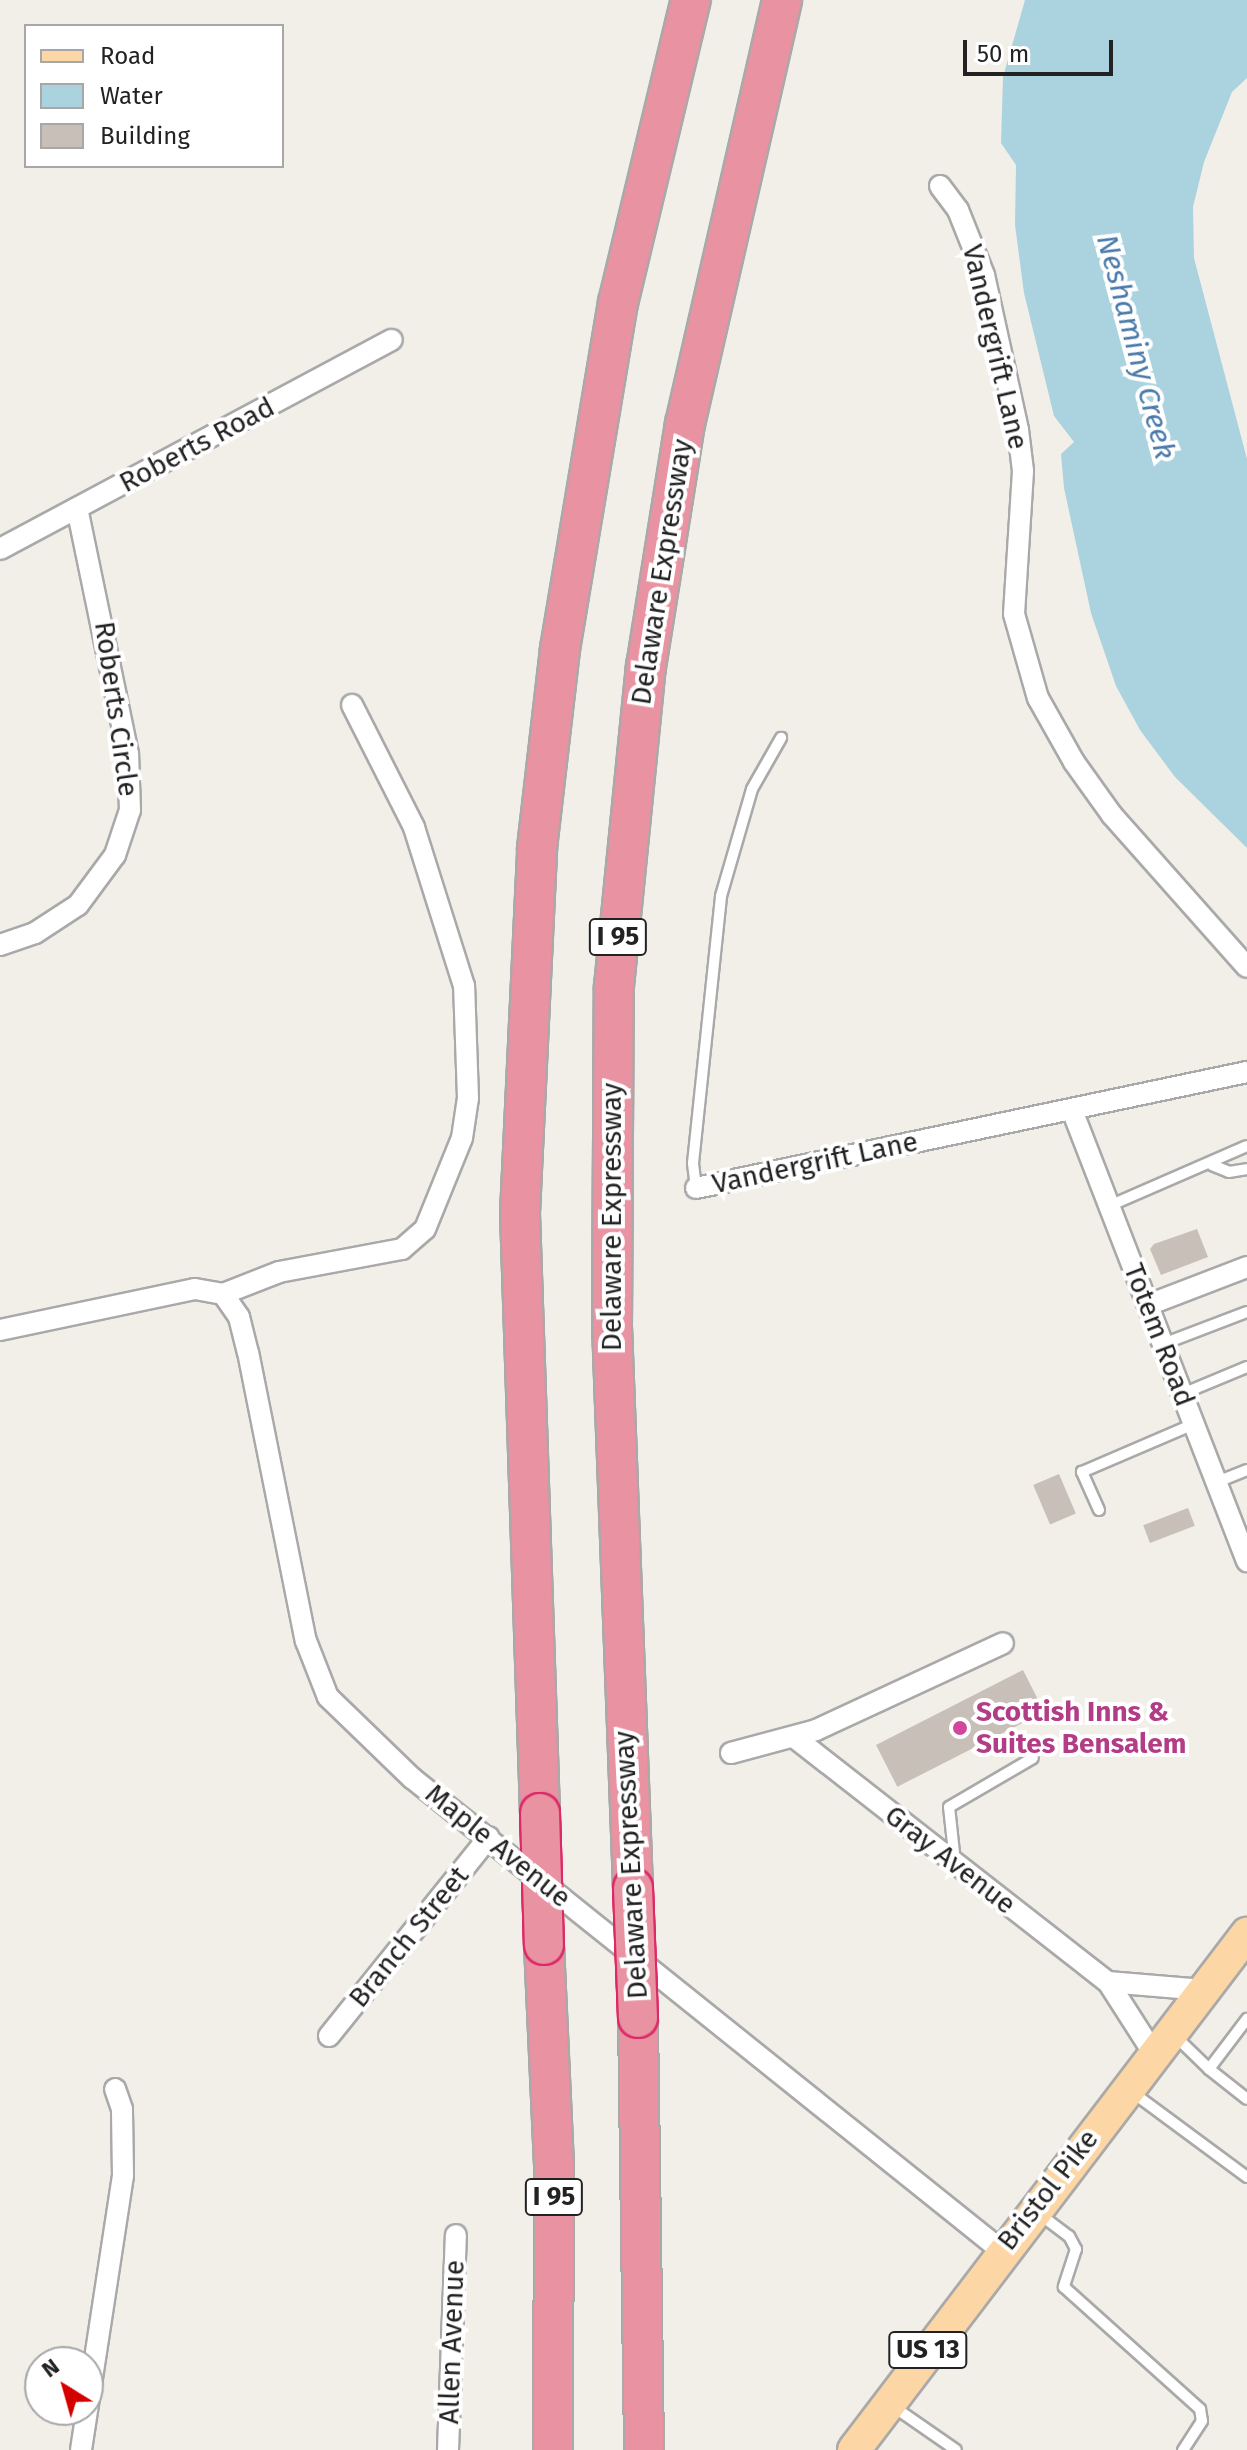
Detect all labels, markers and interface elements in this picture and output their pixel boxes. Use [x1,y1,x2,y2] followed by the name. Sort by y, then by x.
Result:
[24,24,284,168] legend
[967,24,1117,74] scale bar
[977,40,1029,68] text: 50 m
[100,42,155,70] text: Road
[100,82,163,110] text: Water
[100,122,190,150] text: Building
[1089,231,1183,463] water label: Neshaminy Creek
[955,241,1035,453] street label: Vandergrift Lane
[114,390,280,500] street label: Roberts Road
[624,437,700,707] street label: Delaware Expressway
[87,619,145,799] street label: Roberts Circle
[588,915,648,959] road number: I 95
[595,1083,629,1351] street label: Delaware Expressway
[709,1125,921,1201] street label: Vandergrift Lane
[1116,1259,1202,1411] street label: Totem Road
[976,1695,1186,1761] place label: Scottish Inns & Suites Bensalem
[951,1719,969,1737] marker: Scottish Inns & Suites Bensalem
[607,1730,655,2000] street label: Delaware Expressway
[419,1777,577,1915] street label: Maple Avenue
[878,1799,1022,1921] street label: Gray Avenue
[342,1860,476,2014] street label: Branch Street
[990,2123,1106,2257] street label: Bristol Pike
[524,2175,584,2219] road number: I 95
[432,2259,472,2425] street label: Allen Avenue
[888,2328,968,2372] road number: US 13
[24,2346,104,2426] north arrow
[37,2353,64,2383] text: N

